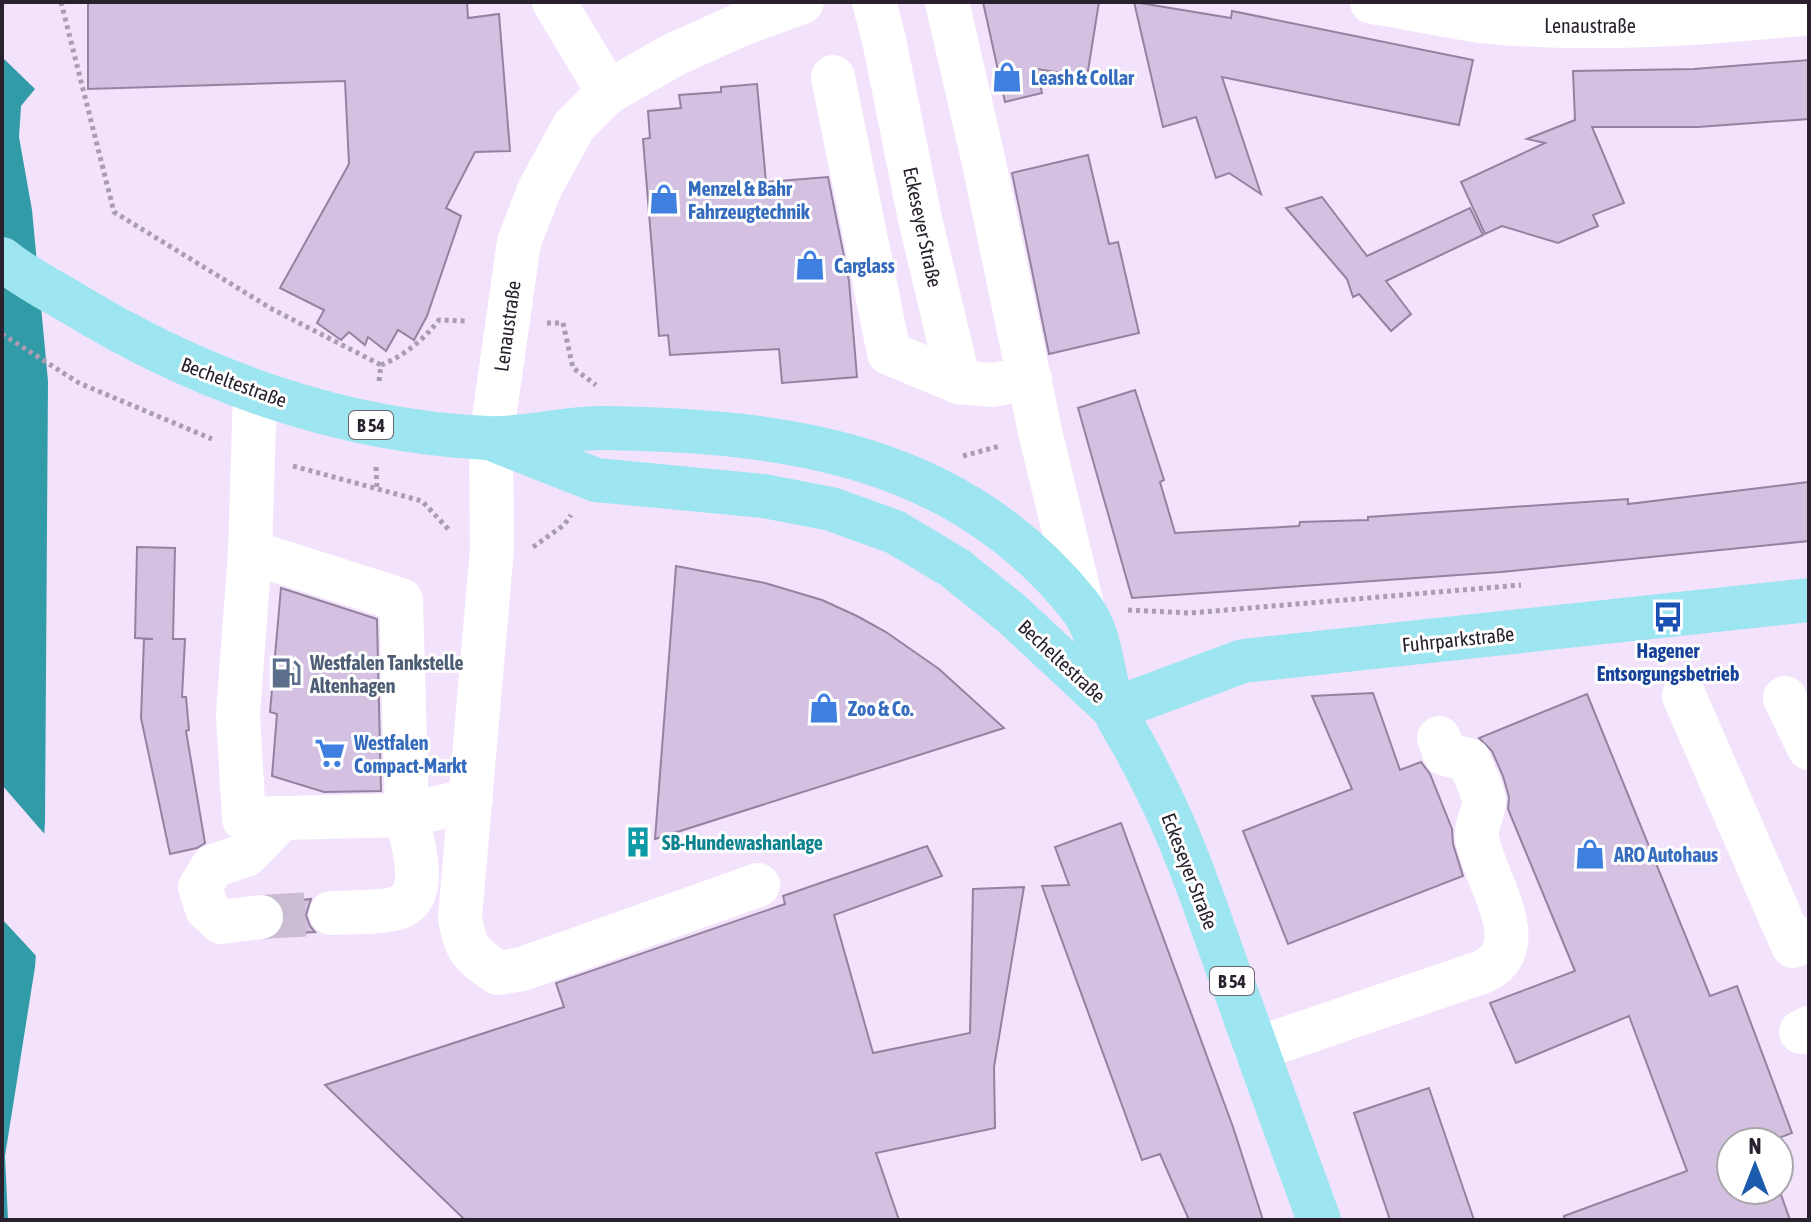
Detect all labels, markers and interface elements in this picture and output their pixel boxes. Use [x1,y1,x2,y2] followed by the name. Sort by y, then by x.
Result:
[1544,14,1636,37] street label: Lenaustraße
[990,60,1024,94] shop icon: Leash & Collar
[1031,66,1135,89] place label: Leash & Collar
[899,165,947,289] street label: Eckeseyer Straße
[688,177,810,223] place label: Menzel & Bahr Fahrzeugtechnik
[647,182,681,216] shop icon: Menzel & Bahr Fahrzeugtechnik
[793,248,827,282] shop icon: Carglass
[834,254,895,277] place label: Carglass
[489,279,525,373] street label: Lenaustraße
[178,352,290,412] street label: Becheltestraße
[349,411,393,439] road number: B 54
[1651,600,1685,634] bus stop icon: Hagener Entsorgungsbetrieb
[1014,615,1110,707] street label: Becheltestraße
[1401,622,1515,656] street label: Fuhrparkstraße
[1597,639,1739,685] place label: Hagener Entsorgungsbetrieb
[309,651,464,697] place label: Westfalen Tankstelle Altenhagen
[269,656,303,690] fuel station icon: Westfalen Tankstelle Altenhagen
[807,691,841,725] shop icon: Zoo & Co.
[848,697,914,720] place label: Zoo & Co.
[353,731,467,777] place label: Westfalen Compact-Markt
[313,736,347,770] supermarket icon: Westfalen Compact-Markt
[1157,810,1223,932] street label: Eckeseyer Straße
[621,825,655,859] building icon: SB-Hundewashanlage
[662,831,823,854] place label: SB-Hundewashanlage
[1573,837,1607,871] shop icon: ARO Autohaus
[1613,843,1718,866] place label: ARO Autohaus
[1210,967,1254,995] road number: B 54
[1715,1126,1795,1206] north arrow
[1749,1133,1761,1159] text: N

